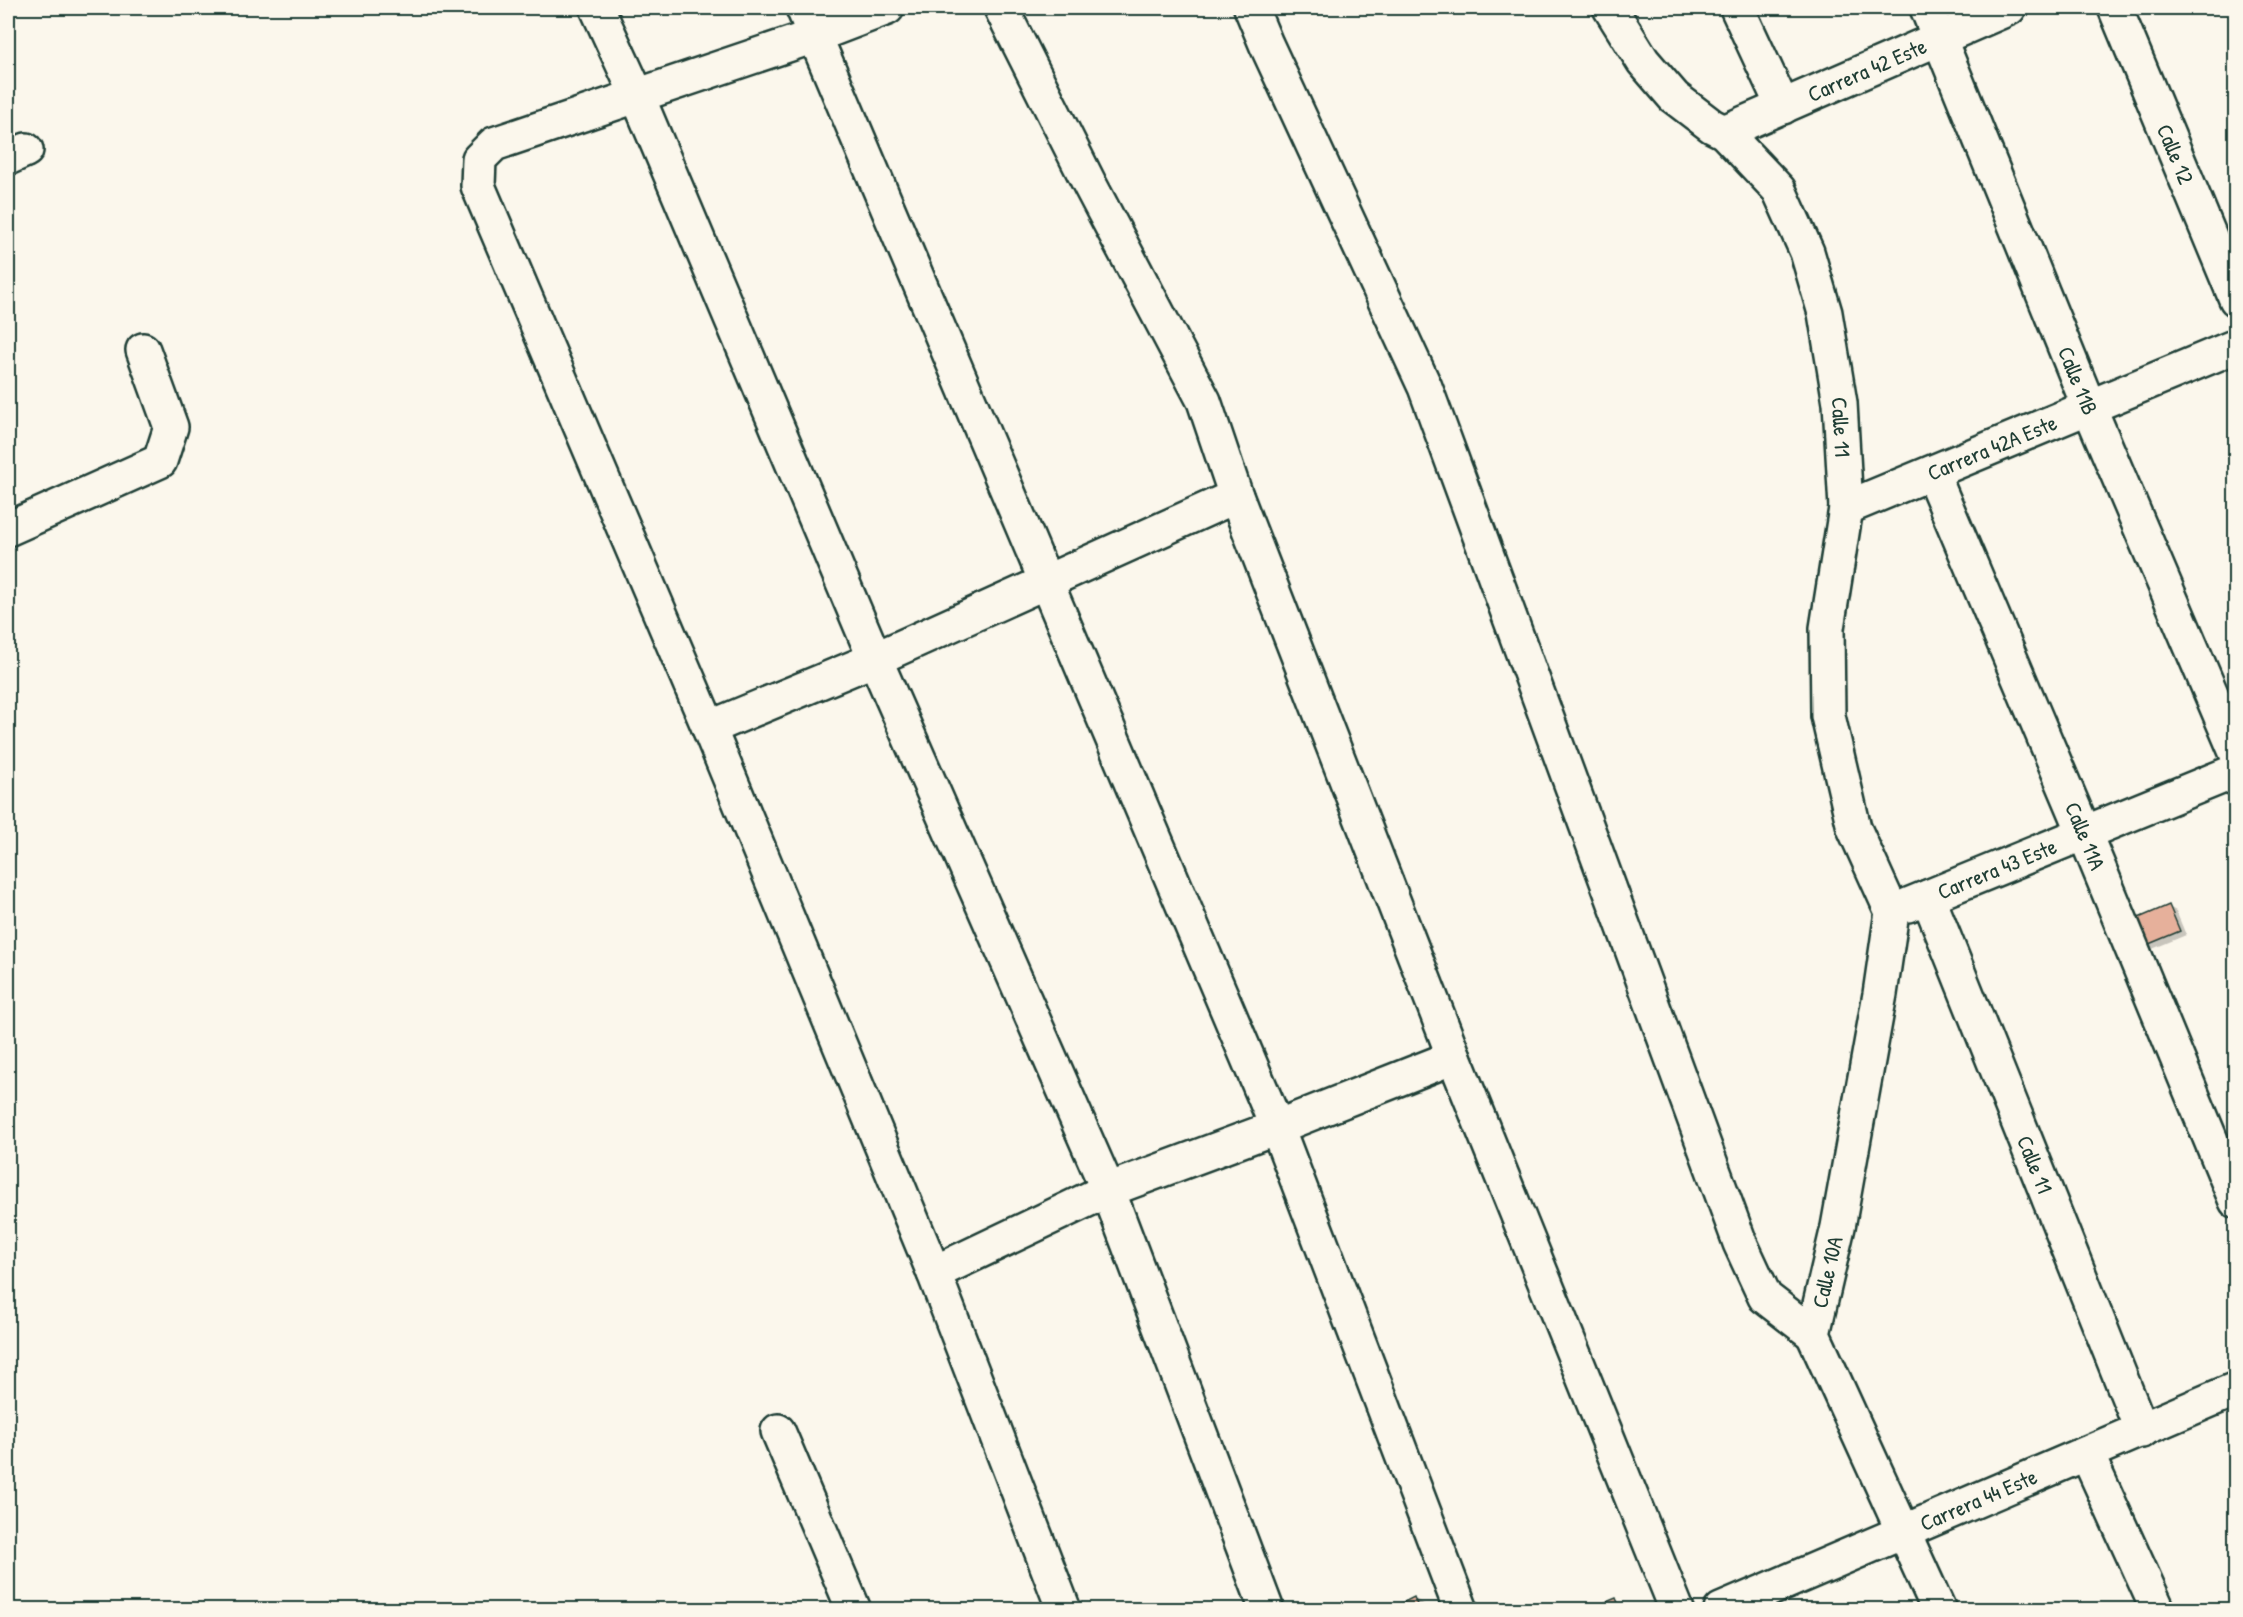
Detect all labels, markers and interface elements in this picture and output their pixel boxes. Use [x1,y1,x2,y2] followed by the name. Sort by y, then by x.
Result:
[1803,31,1931,109] street label: Carrera 42 Este
[2150,119,2202,189] street label: Calle 12
[2051,342,2106,419] street label: Calle 11B
[1825,396,1858,458] street label: Calle 11
[1923,407,2061,488] street label: Carrera 42A Este
[2058,797,2113,874] street label: Calle 11A
[1933,831,2061,906] street label: Carrera 43 Este
[2010,1131,2060,1198] street label: Calle 11
[1804,1233,1850,1311] street label: Calle 10A
[1915,1461,2042,1538] street label: Carrera 44 Este

